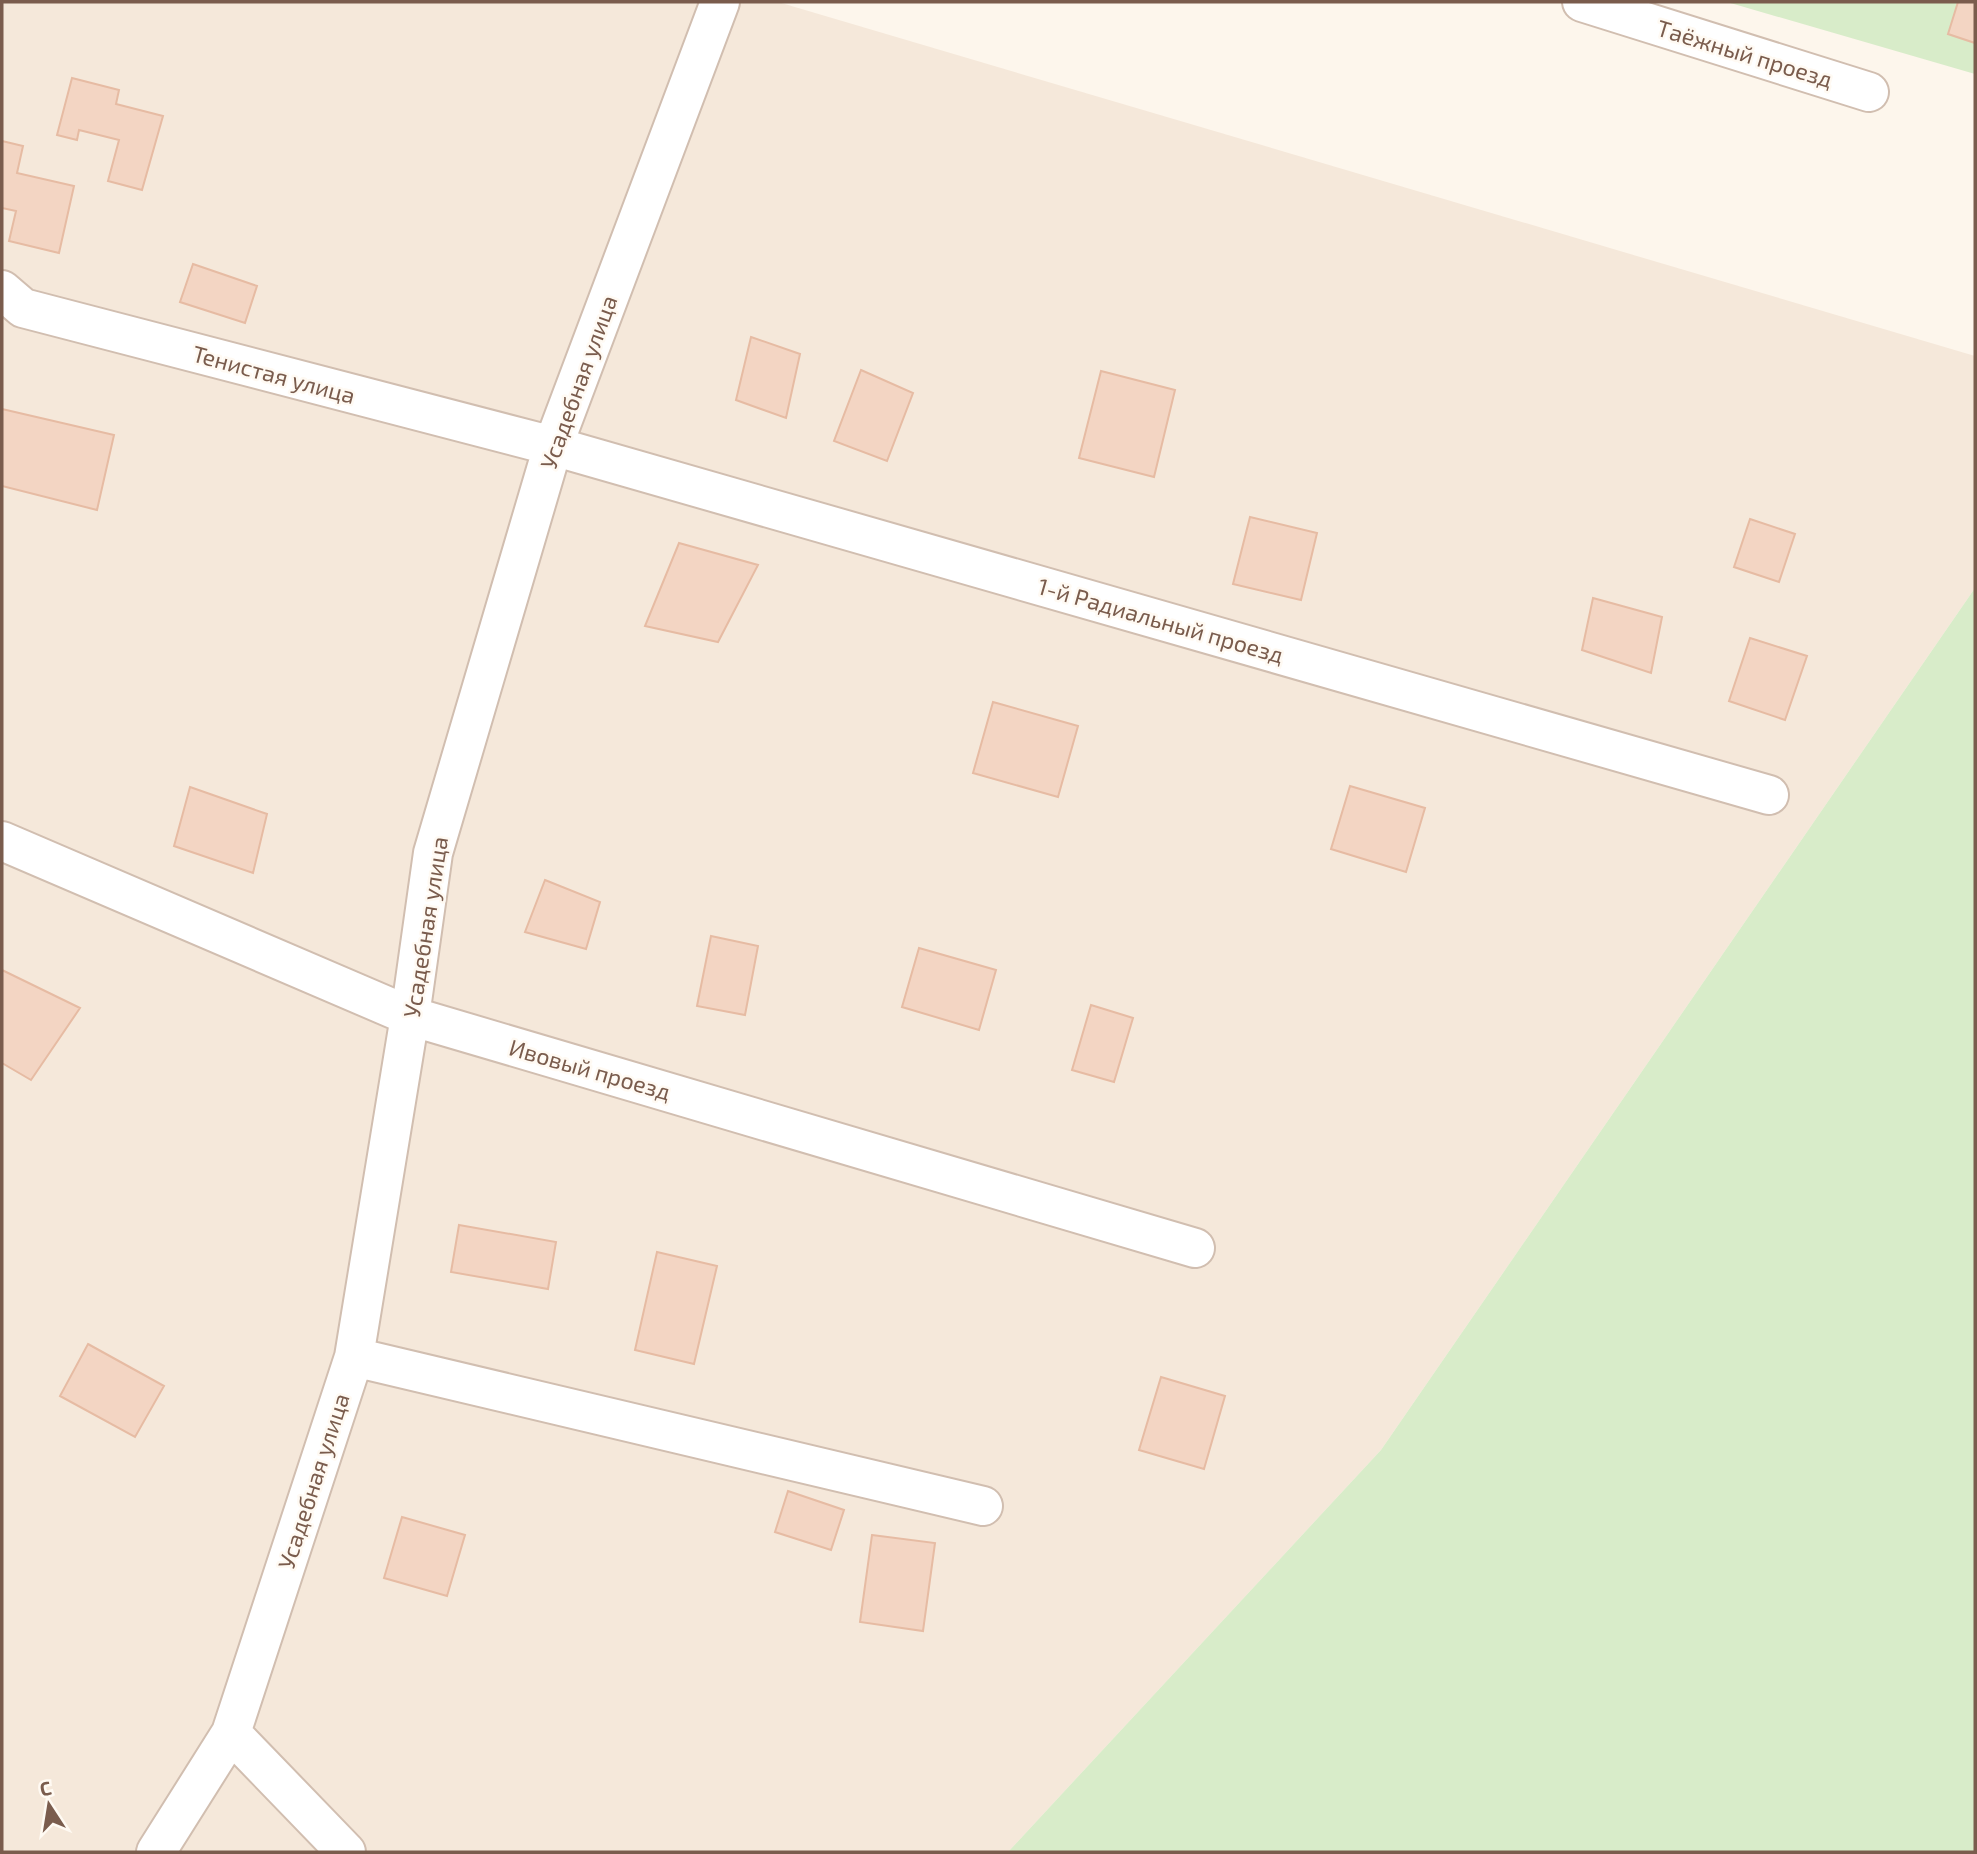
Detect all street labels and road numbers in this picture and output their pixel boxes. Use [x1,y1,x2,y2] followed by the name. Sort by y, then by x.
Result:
[1654,13,1836,93] street label: Таёжный проезд
[534,291,623,473] street label: Усадебная улица
[189,339,358,410] street label: Тенистая улица
[1035,571,1287,669] street label: 1-й Радиальный проезд
[397,834,454,1020] street label: Усадебная улица
[506,1033,674,1105] street label: Ивовый проезд
[271,1390,356,1573] street label: Усадебная улица

